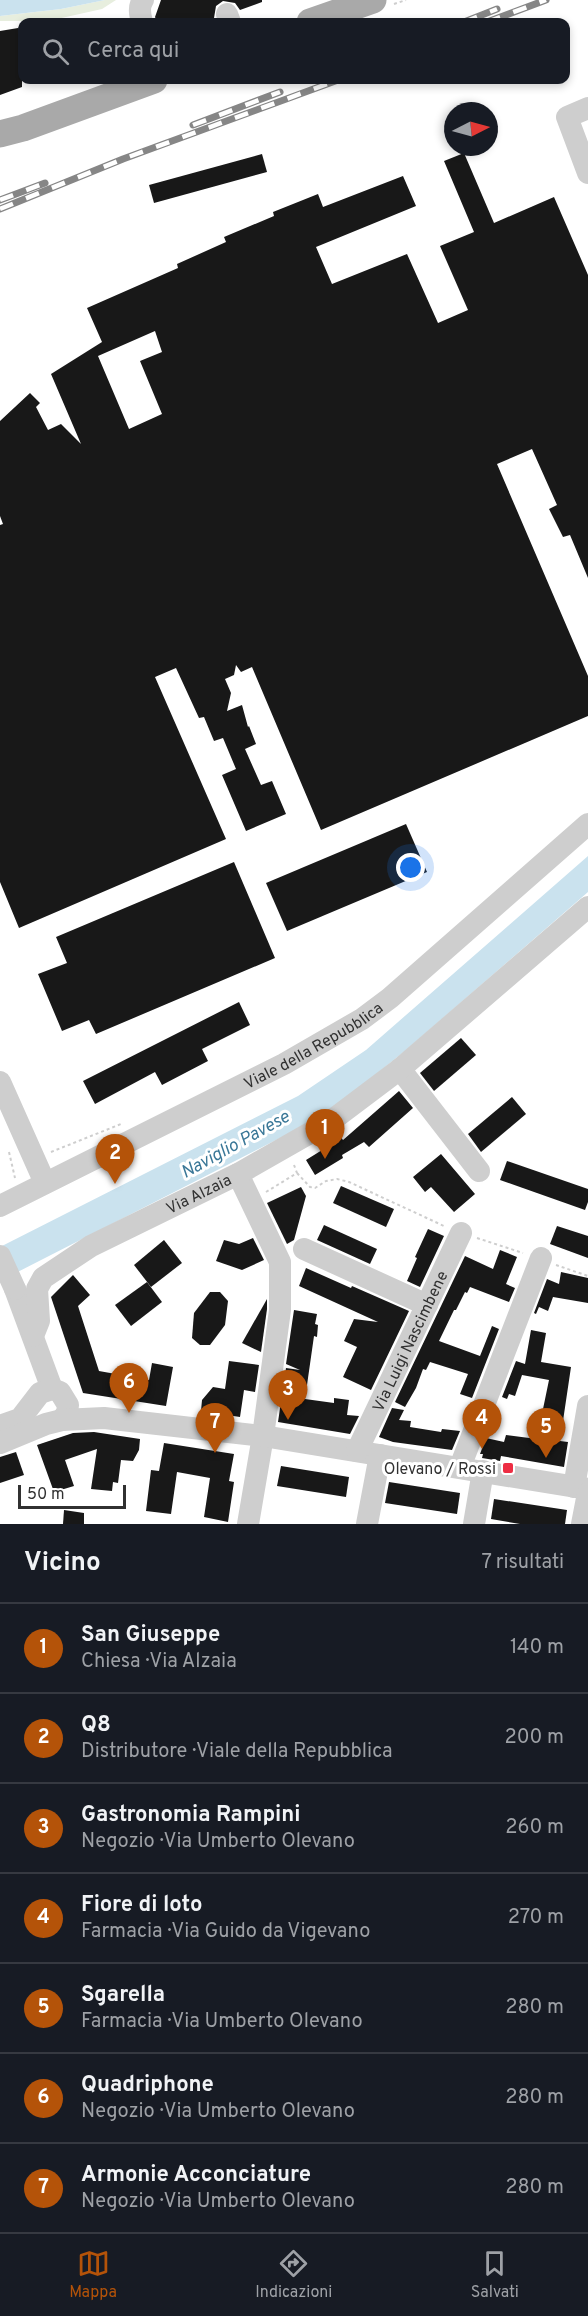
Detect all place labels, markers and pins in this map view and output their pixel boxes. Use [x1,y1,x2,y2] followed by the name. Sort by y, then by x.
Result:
[306,1110,344,1159] pin: 1
[96,1134,134,1184] pin: 2
[110,1364,148,1413] pin: 6
[268,1370,308,1420] pin: 3
[462,1400,502,1449] pin: 4
[196,1404,234,1453] pin: 7
[526,1408,566,1458] pin: 5
[384,1460,496,1480] place label: Olevano / Rossi
[501,1461,515,1475] marker: Olevano / Rossi

